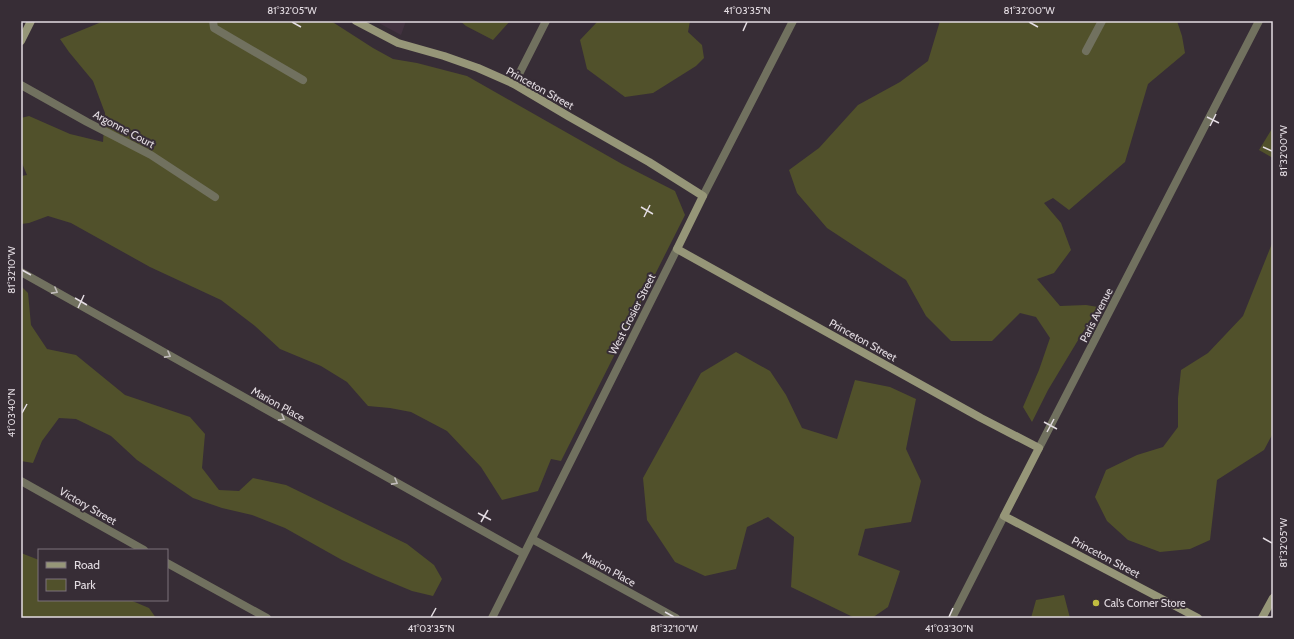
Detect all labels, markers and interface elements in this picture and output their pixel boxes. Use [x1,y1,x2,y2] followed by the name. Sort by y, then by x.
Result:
[267,4,317,17] text: 81°32'05"W
[723,4,771,17] text: 41°03'35"N
[1003,4,1055,17] text: 81°32'00"W
[504,64,577,113] street label: Princeton Street
[91,107,157,151] street label: Argonne Court
[1277,125,1290,177] text: 81°32'00"W
[5,246,18,294] text: 81°32'10"W
[606,271,659,357] street label: West Crosier Street
[1076,285,1116,345] street label: Paris Avenue
[51,287,58,294] one-way arrow
[827,316,900,365] street label: Princeton Street
[164,350,172,357] one-way arrow
[249,384,308,425] street label: Marion Place
[5,389,18,437] text: 41°03'40"N
[278,414,285,421] one-way arrow
[391,477,398,484] one-way arrow
[57,484,119,528] street label: Victory Street
[1277,518,1290,568] text: 81°32'05"W
[1069,533,1143,581] street label: Princeton Street
[38,549,168,601] legend
[580,549,639,590] street label: Marion Place
[74,557,100,572] text: Road
[74,577,96,592] text: Park
[1104,596,1186,610] place label: Cal’s Corner Store
[1091,598,1101,608] marker: Cal’s Corner Store
[407,622,455,635] text: 41°03'35"N
[650,622,698,635] text: 81°32'10"W
[925,622,973,635] text: 41°03'30"N

